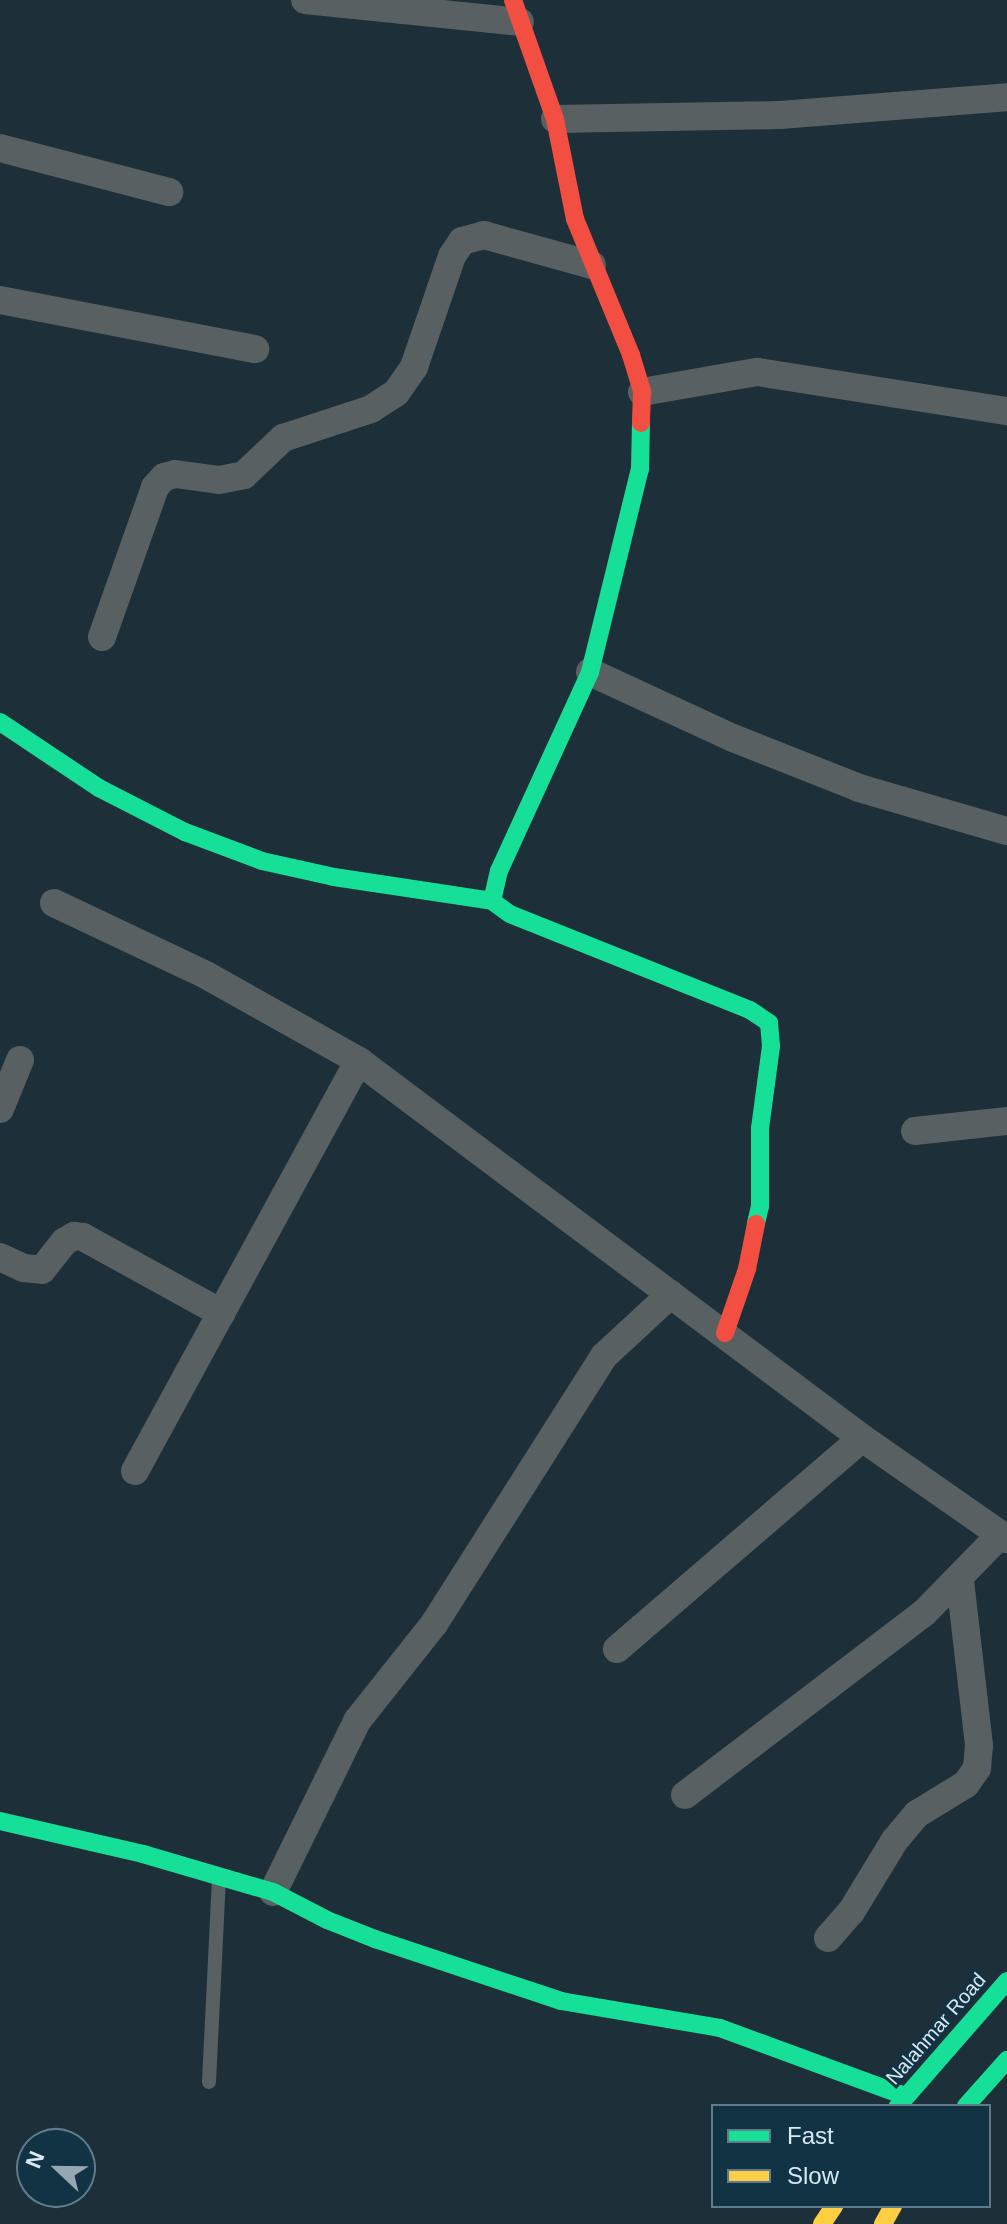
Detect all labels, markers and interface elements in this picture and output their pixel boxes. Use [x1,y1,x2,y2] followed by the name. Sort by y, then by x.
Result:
[881,1968,991,2090] street label: Nalahmar Road
[711,2104,991,2208] legend
[787,2122,834,2149] text: Fast
[16,2128,96,2208] north arrow
[21,2148,50,2172] text: N
[787,2162,839,2189] text: Slow

